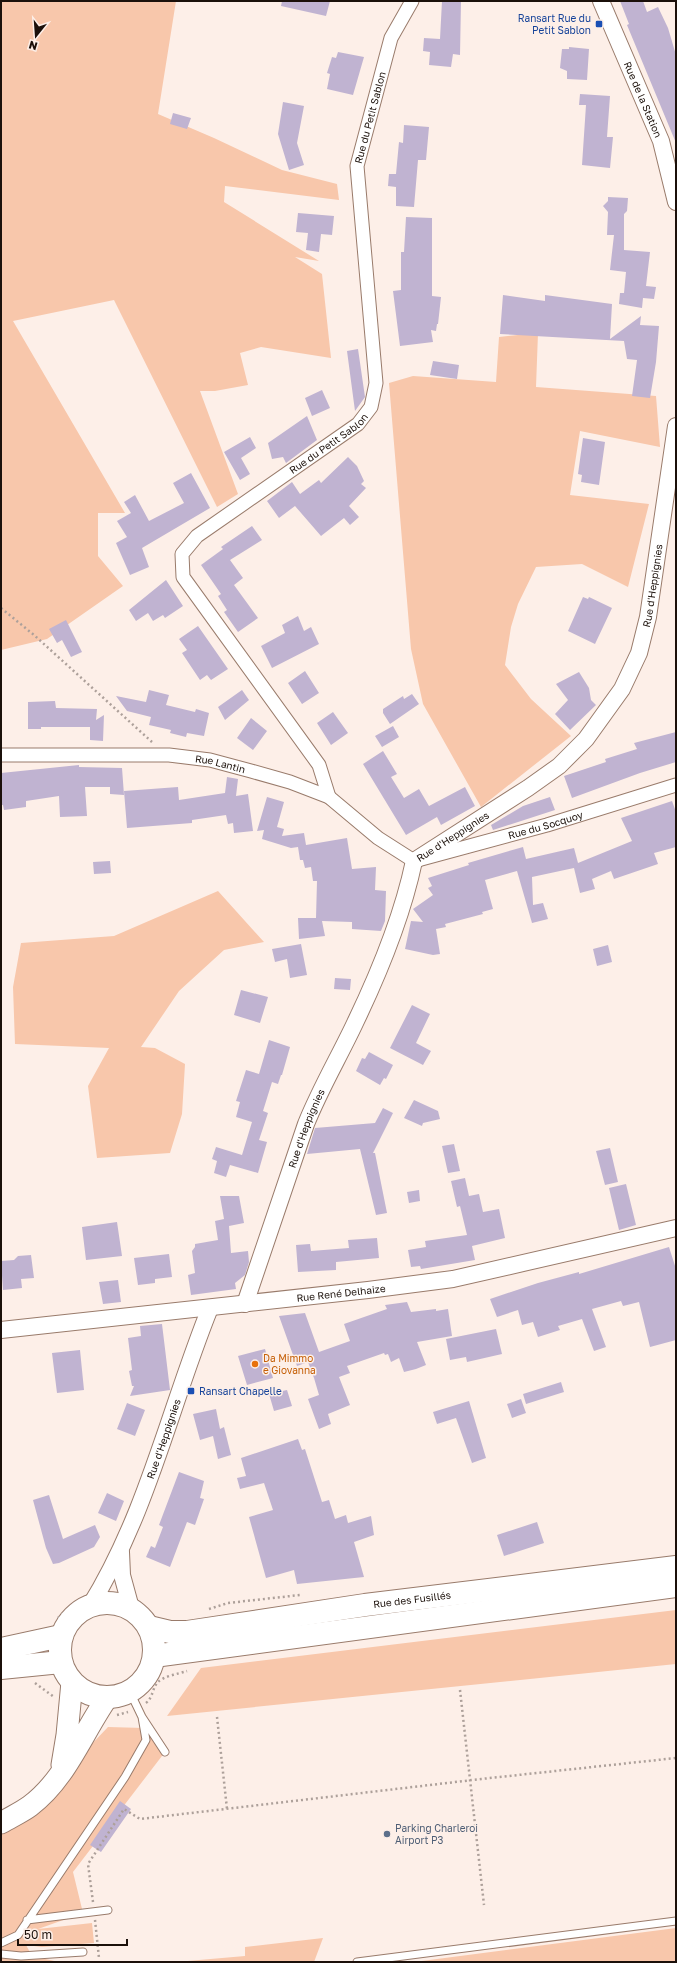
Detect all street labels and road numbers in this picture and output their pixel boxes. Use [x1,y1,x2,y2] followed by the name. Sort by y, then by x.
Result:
[622,60,665,139] street label: Rue de la Station
[352,70,388,165] street label: Rue du Petit Sablon
[287,411,370,476] street label: Rue du Petit Sablon
[640,543,665,628] street label: Rue d'Heppignies
[194,752,247,775] street label: Rue Lantin
[507,808,585,841] street label: Rue du Socquoy
[414,809,491,864] street label: Rue d'Heppignies
[286,1087,327,1169] street label: Rue d'Heppignies
[296,1282,386,1304] street label: Rue René Delhaize
[144,1397,183,1480] street label: Rue d'Heppignies
[372,1589,452,1610] street label: Rue des Fusillés

